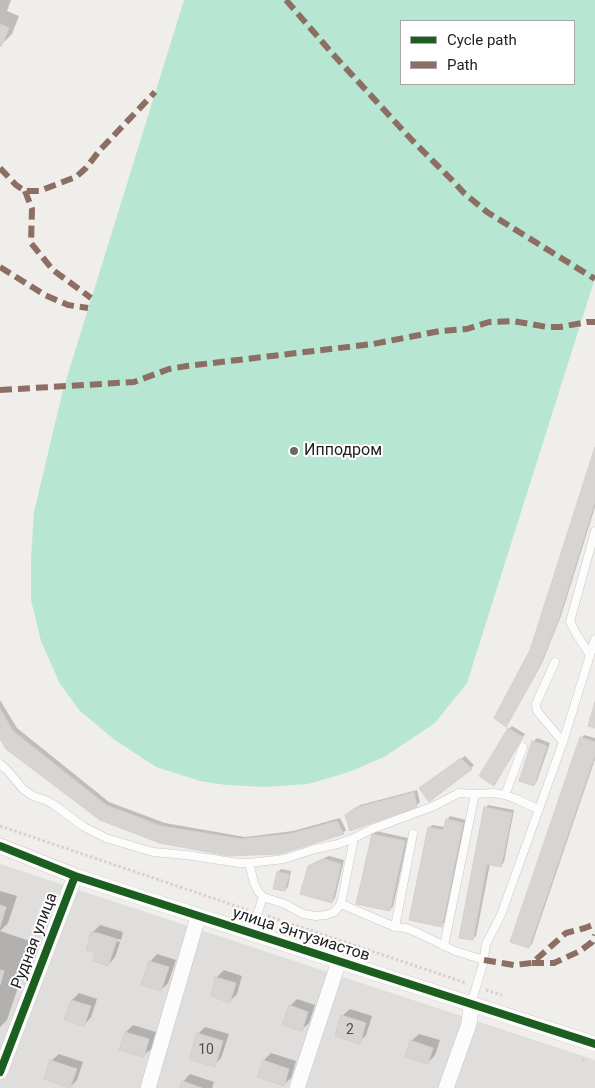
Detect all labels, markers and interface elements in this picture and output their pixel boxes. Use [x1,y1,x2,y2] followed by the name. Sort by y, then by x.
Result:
[400,20,575,85] legend
[447,31,517,49] text: Cycle path
[447,56,478,74] text: Path
[304,441,382,461] place label: Ипподром
[288,445,300,457] marker: Ипподром
[8,890,62,992] street label: Рудная улица
[230,904,372,966] street label: улица Энтузиастов
[346,1022,354,1038] house number: 2
[198,1042,214,1058] house number: 10

